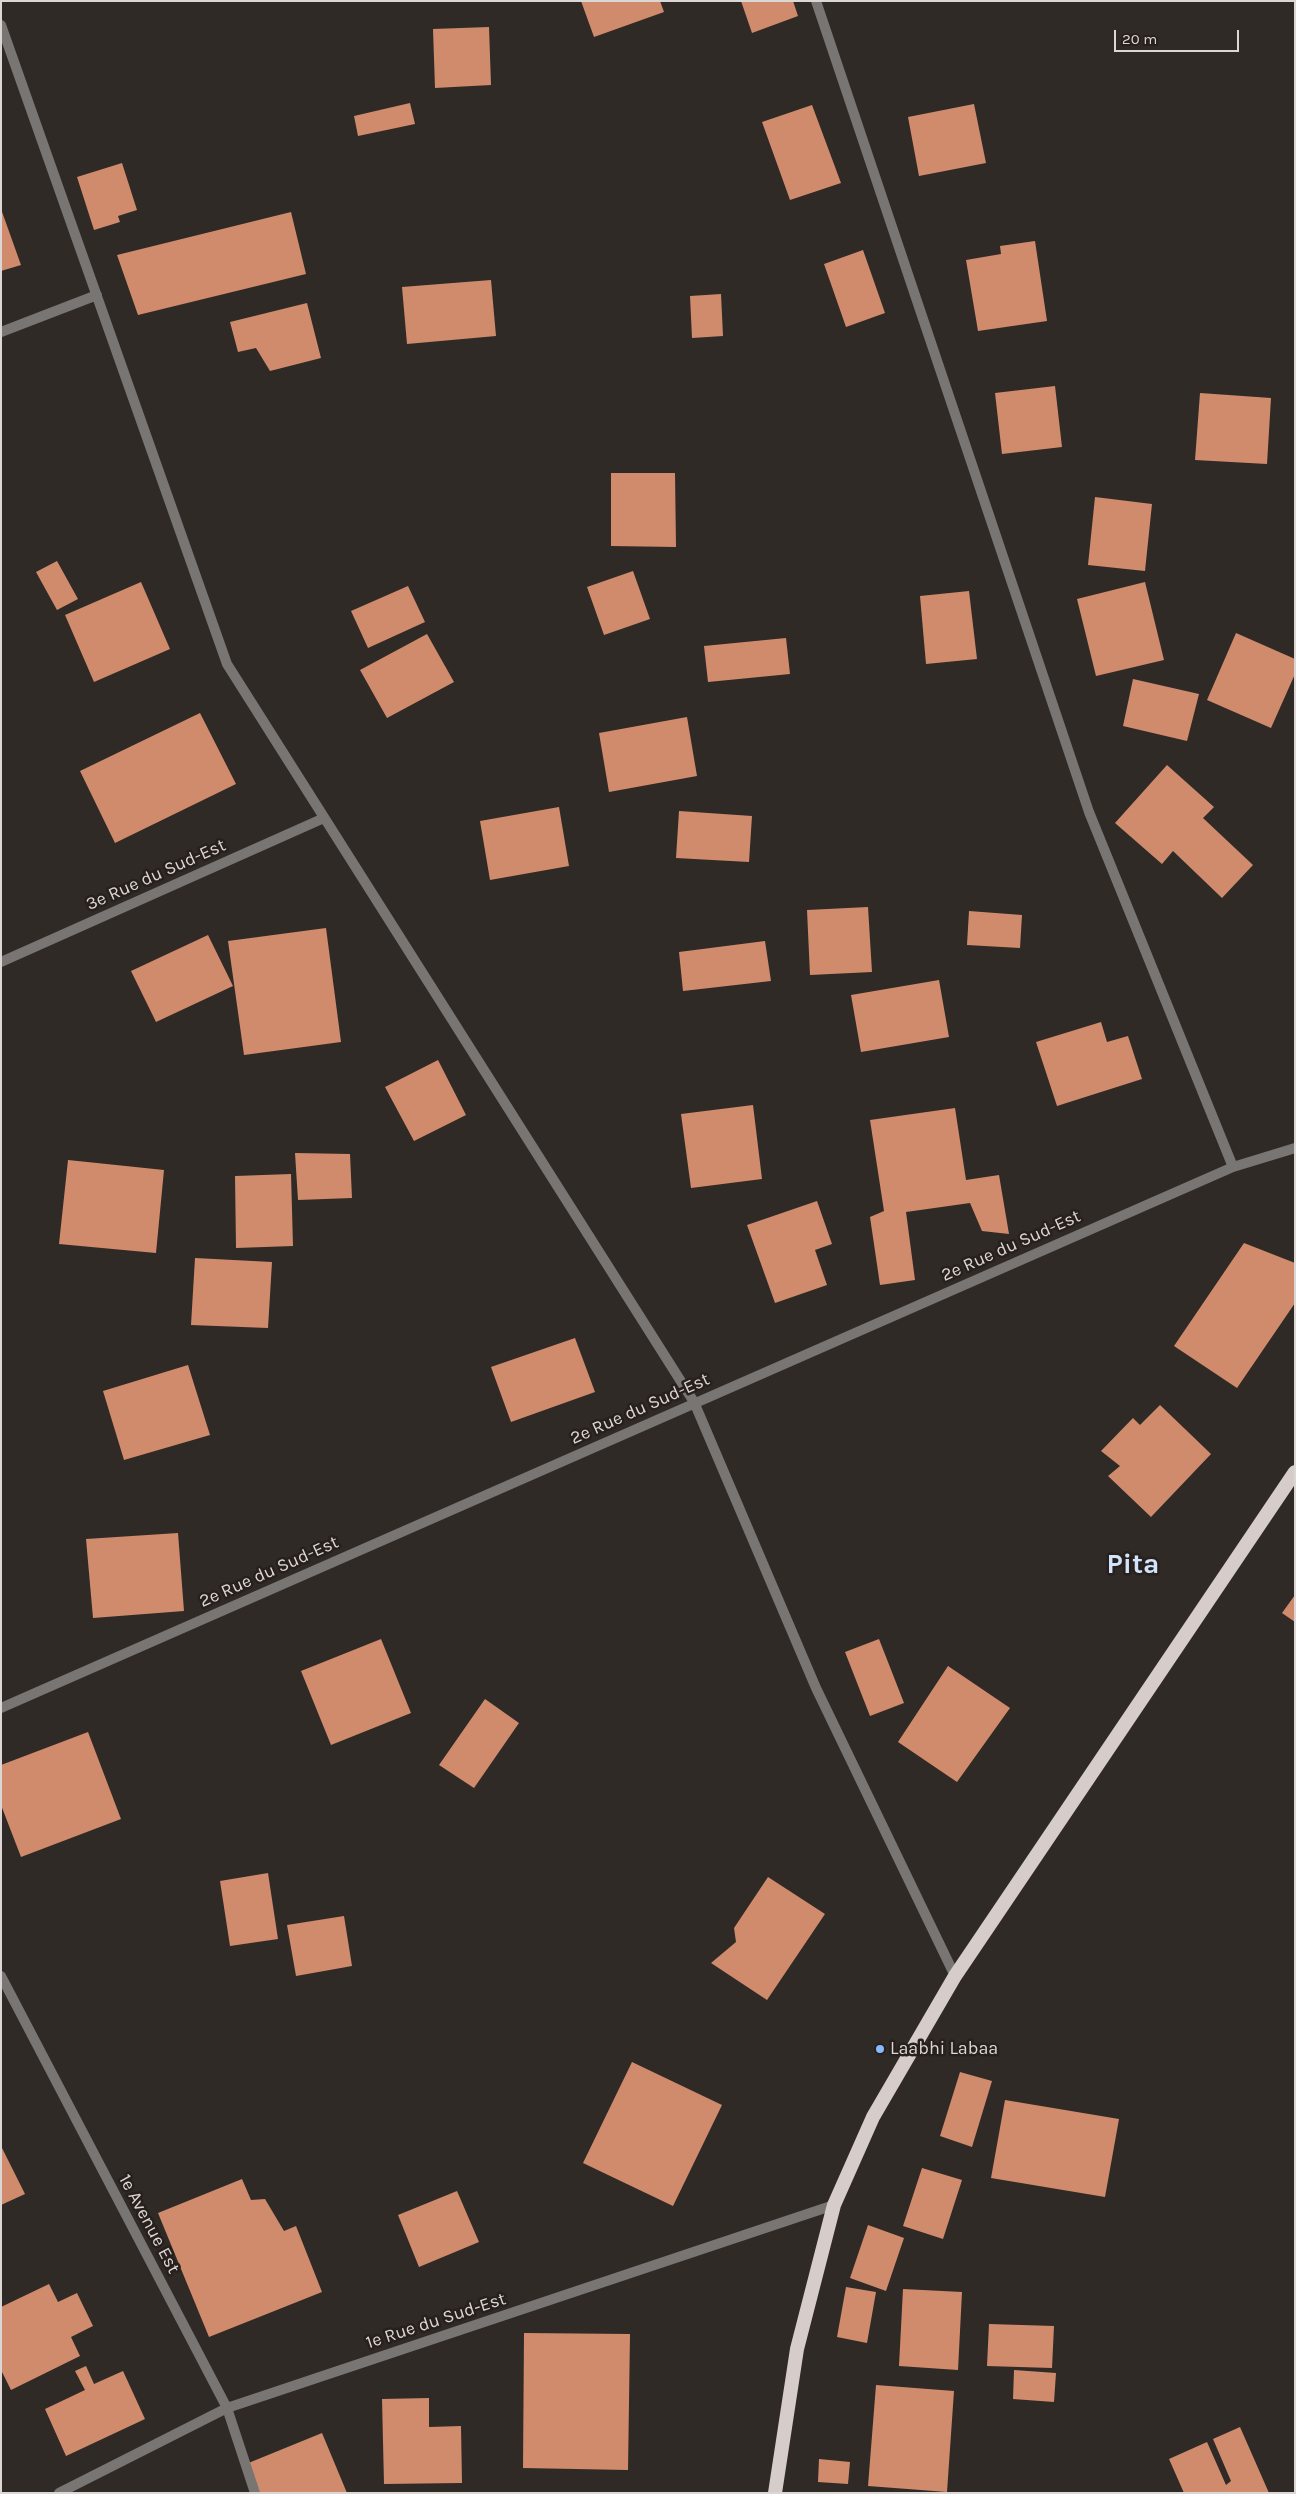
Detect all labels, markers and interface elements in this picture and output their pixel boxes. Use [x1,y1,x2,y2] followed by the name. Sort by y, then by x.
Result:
[1116,20,1241,52] scale bar
[1122,30,1157,48] text: 20 m
[83,835,229,915] street label: 3e Rue du Sud-Est
[938,1206,1084,1286] street label: 2e Rue du Sud-Est
[567,1369,713,1449] street label: 2e Rue du Sud-Est
[196,1532,342,1612] street label: 2e Rue du Sud-Est
[1107,1548,1159,1582] district label: Pita
[890,2038,998,2060] place label: Laabhi Labaa
[874,2043,886,2055] marker: Laabhi Labaa
[114,2171,184,2277] street label: 1e Avenue Est
[363,2288,509,2354] street label: 1e Rue du Sud-Est

